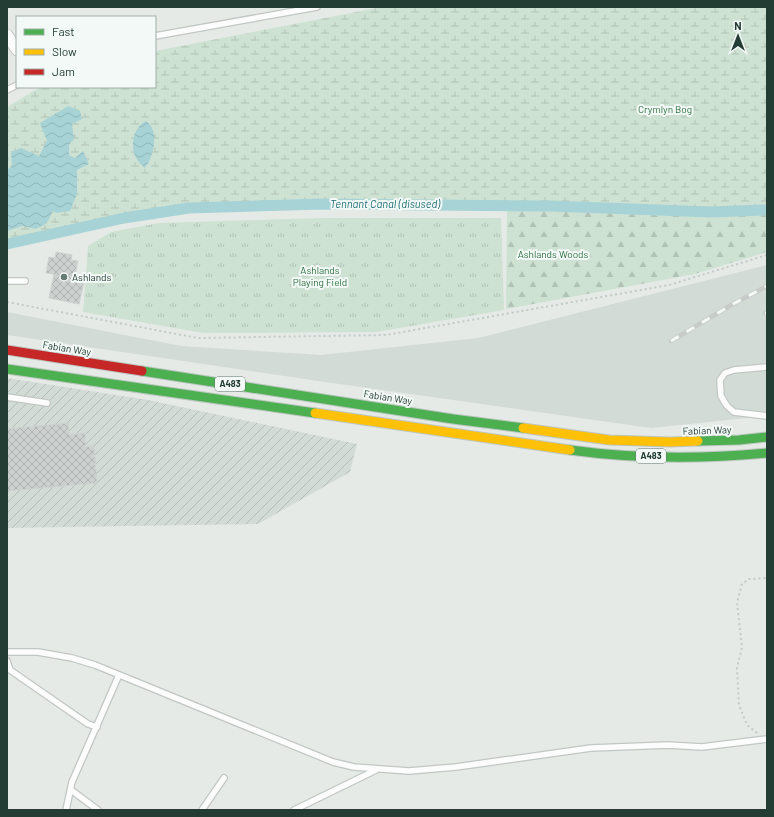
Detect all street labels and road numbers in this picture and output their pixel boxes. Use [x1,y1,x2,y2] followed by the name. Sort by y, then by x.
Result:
[42,338,92,358] street label: Fabian Way
[215,377,245,391] road number: A483
[363,387,413,407] street label: Fabian Way
[682,423,732,437] street label: Fabian Way
[636,449,666,463] road number: A483

